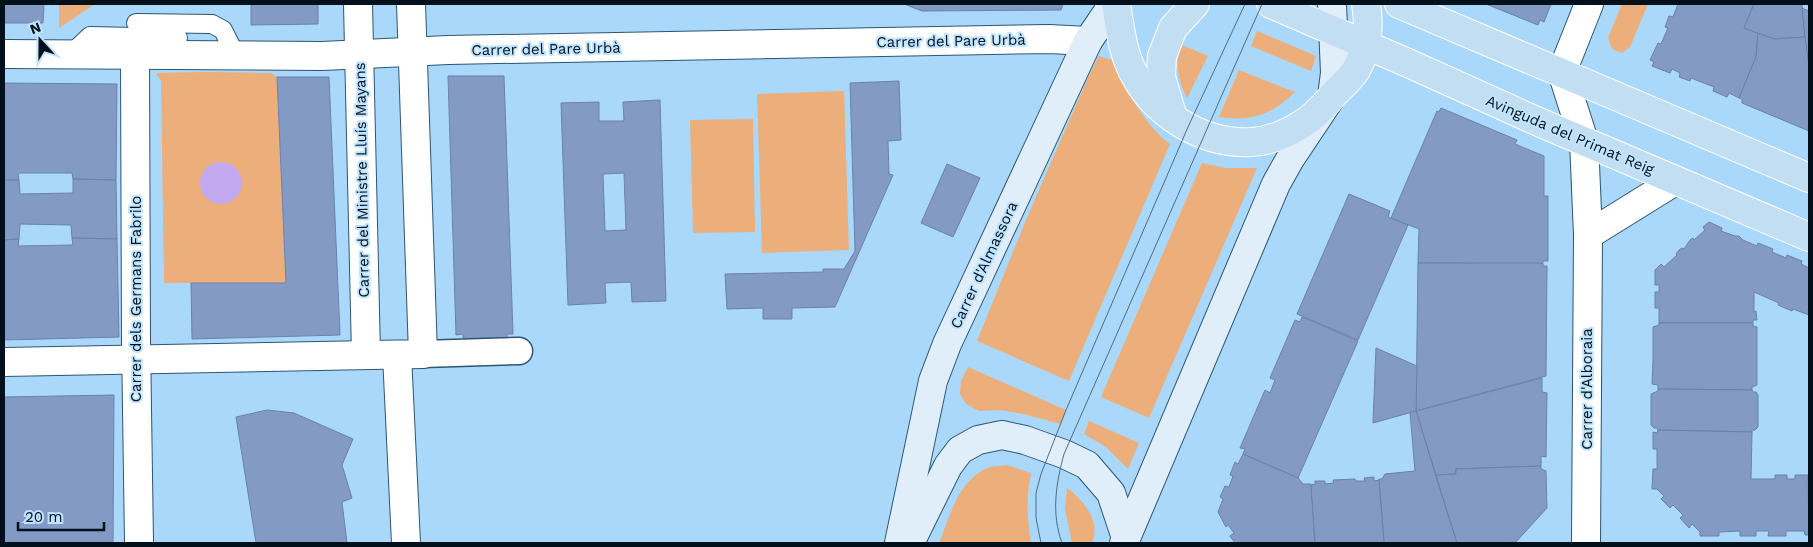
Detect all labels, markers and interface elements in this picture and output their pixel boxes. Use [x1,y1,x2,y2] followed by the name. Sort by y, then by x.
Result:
[15,15,65,65] north arrow
[28,19,43,37] text: N
[876,31,1026,51] street label: Carrer del Pare Urbà
[471,39,621,59] street label: Carrer del Pare Urbà
[351,62,373,298] street label: Carrer del Ministre Lluís Mayans
[1483,91,1657,179] street label: Avinguda del Primat Reig
[127,196,145,402] street label: Carrer dels Germans Fabrilo
[947,198,1022,331] street label: Carrer d'Almassora
[1578,328,1596,450] street label: Carrer d'Alboraia
[18,500,104,532] scale bar
[25,508,63,526] text: 20 m

